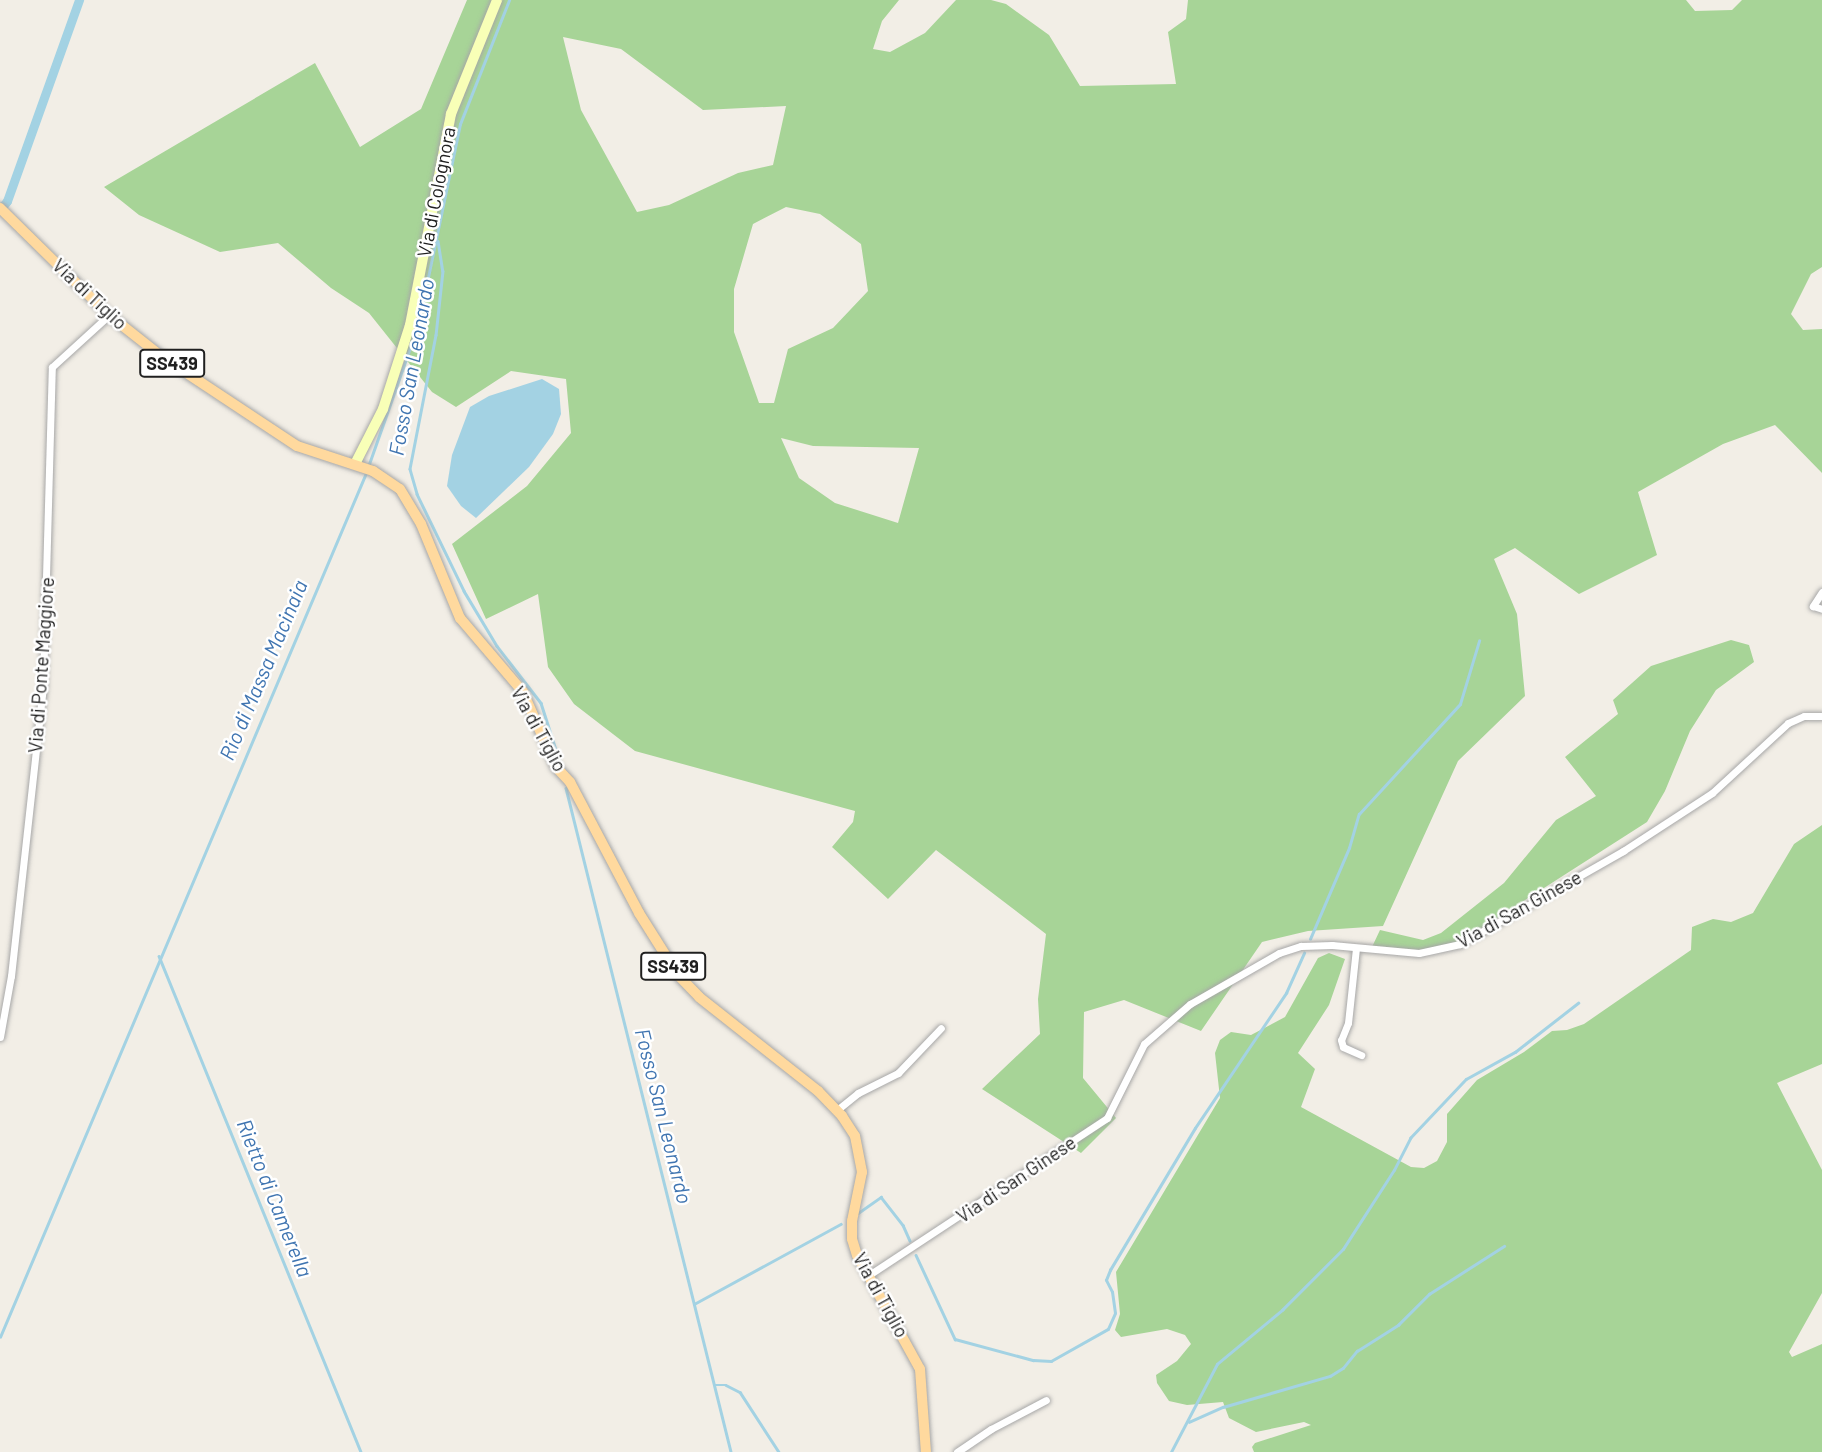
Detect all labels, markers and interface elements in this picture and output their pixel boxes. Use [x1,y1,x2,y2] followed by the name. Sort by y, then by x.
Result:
[412,125,460,259] street label: Via di Colognora
[48,254,132,334] street label: Via di Tiglio
[383,276,439,458] water label: Fosso San Leonardo
[139,348,205,377] road number: SS439
[23,576,59,754] street label: Via di Ponte Maggiore
[214,576,312,764] water label: Rio di Massa Macinaia
[506,683,572,775] street label: Via di Tiglio
[1453,865,1585,953] street label: Via di San Ginese
[640,951,706,981] road number: SS439
[630,1026,698,1206] water label: Fosso San Leonardo
[232,1115,318,1281] water label: Rietto di Camerella
[952,1131,1080,1227] street label: Via di San Ginese
[848,1249,914,1341] street label: Via di Tiglio

